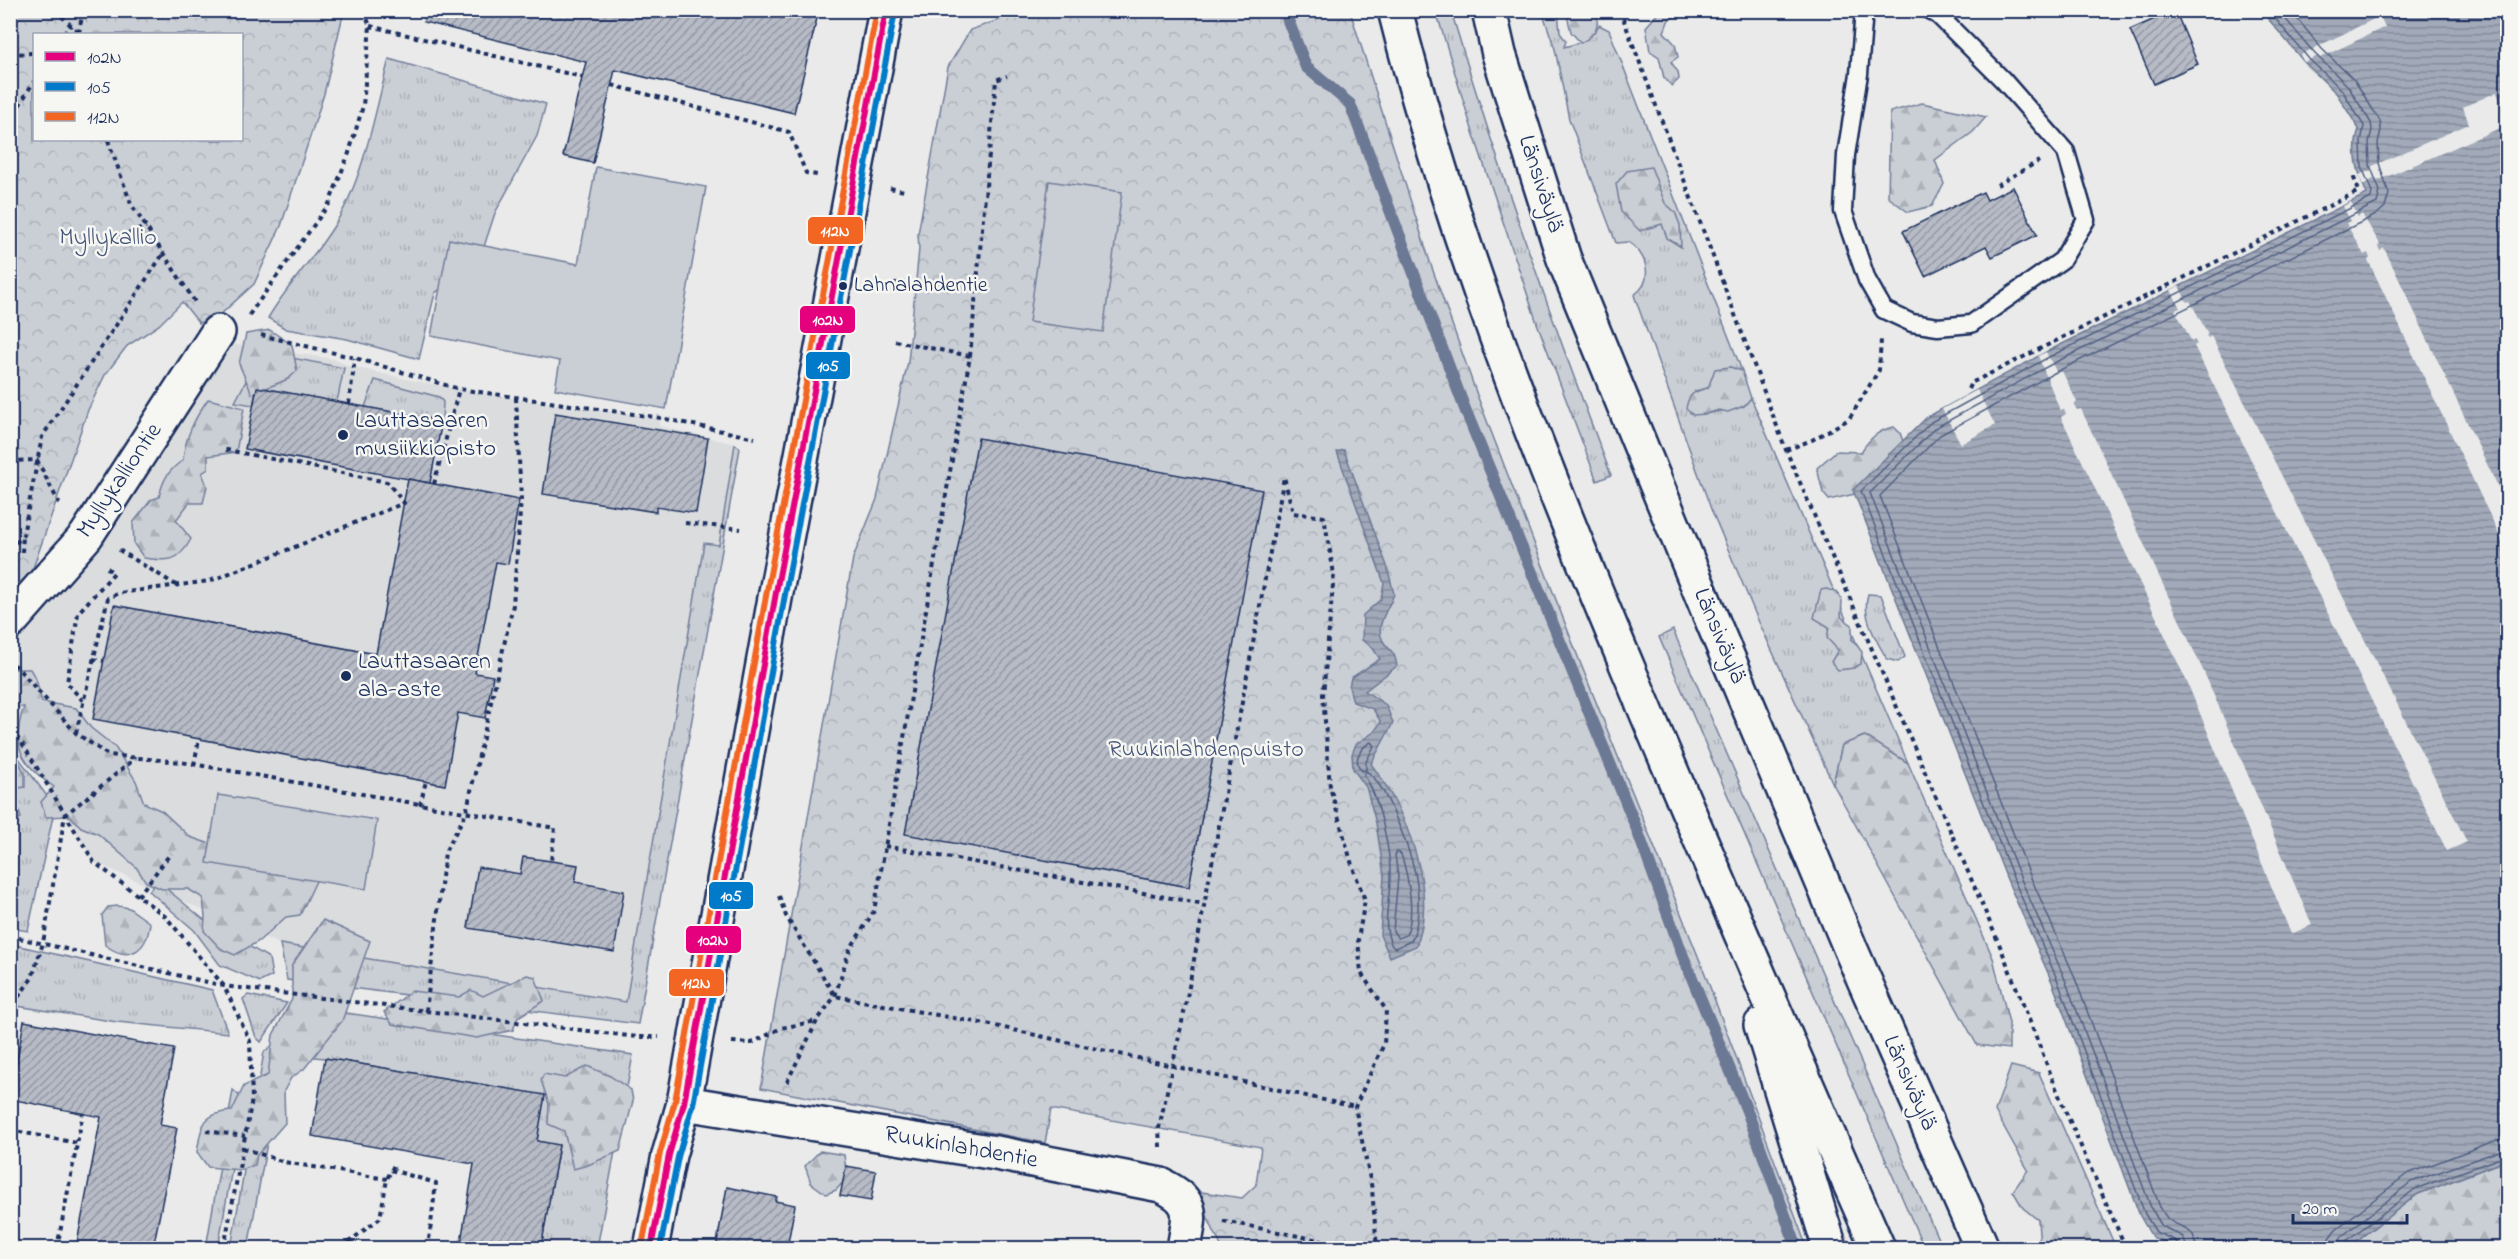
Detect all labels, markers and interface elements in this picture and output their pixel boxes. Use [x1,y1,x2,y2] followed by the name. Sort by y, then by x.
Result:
[33,33,243,141] legend
[87,46,122,72] text: 102N
[87,76,111,102] text: 105
[87,106,120,132] text: 112N
[1507,131,1572,237] street label: Länsiväylä
[807,216,864,245] line badge: 112N
[821,220,850,244] text: 112N
[59,221,157,257] park label: Myllykallio
[854,270,988,302] place label: Lahnalahdentie
[837,280,849,292] marker: Lahnalahdentie
[799,305,856,334] line badge: 102N
[813,309,844,333] text: 102N
[805,351,851,380] line badge: 105
[817,355,839,379] text: 105
[355,404,496,467] place label: Lauttasaaren musiikkiopisto
[68,416,173,546] street label: Myllykalliontie
[336,428,350,442] marker: Lauttasaaren musiikkiopisto
[1682,583,1755,689] street label: Länsiväylä
[358,645,491,708] place label: Lauttasaaren ala-aste
[339,669,353,683] marker: Lauttasaaren ala-aste
[1108,733,1304,768] park label: Ruukinlahdenpuisto
[708,881,754,910] line badge: 105
[720,885,742,909] text: 105
[685,925,742,954] line badge: 102N
[698,929,729,953] text: 102N
[668,968,725,997] line badge: 112N
[682,972,711,996] text: 112N
[1872,1030,1945,1136] street label: Länsiväylä
[882,1117,1041,1179] street label: Ruukinlahdentie
[2293,1187,2407,1225] scale bar
[2302,1197,2337,1223] text: 20 m

